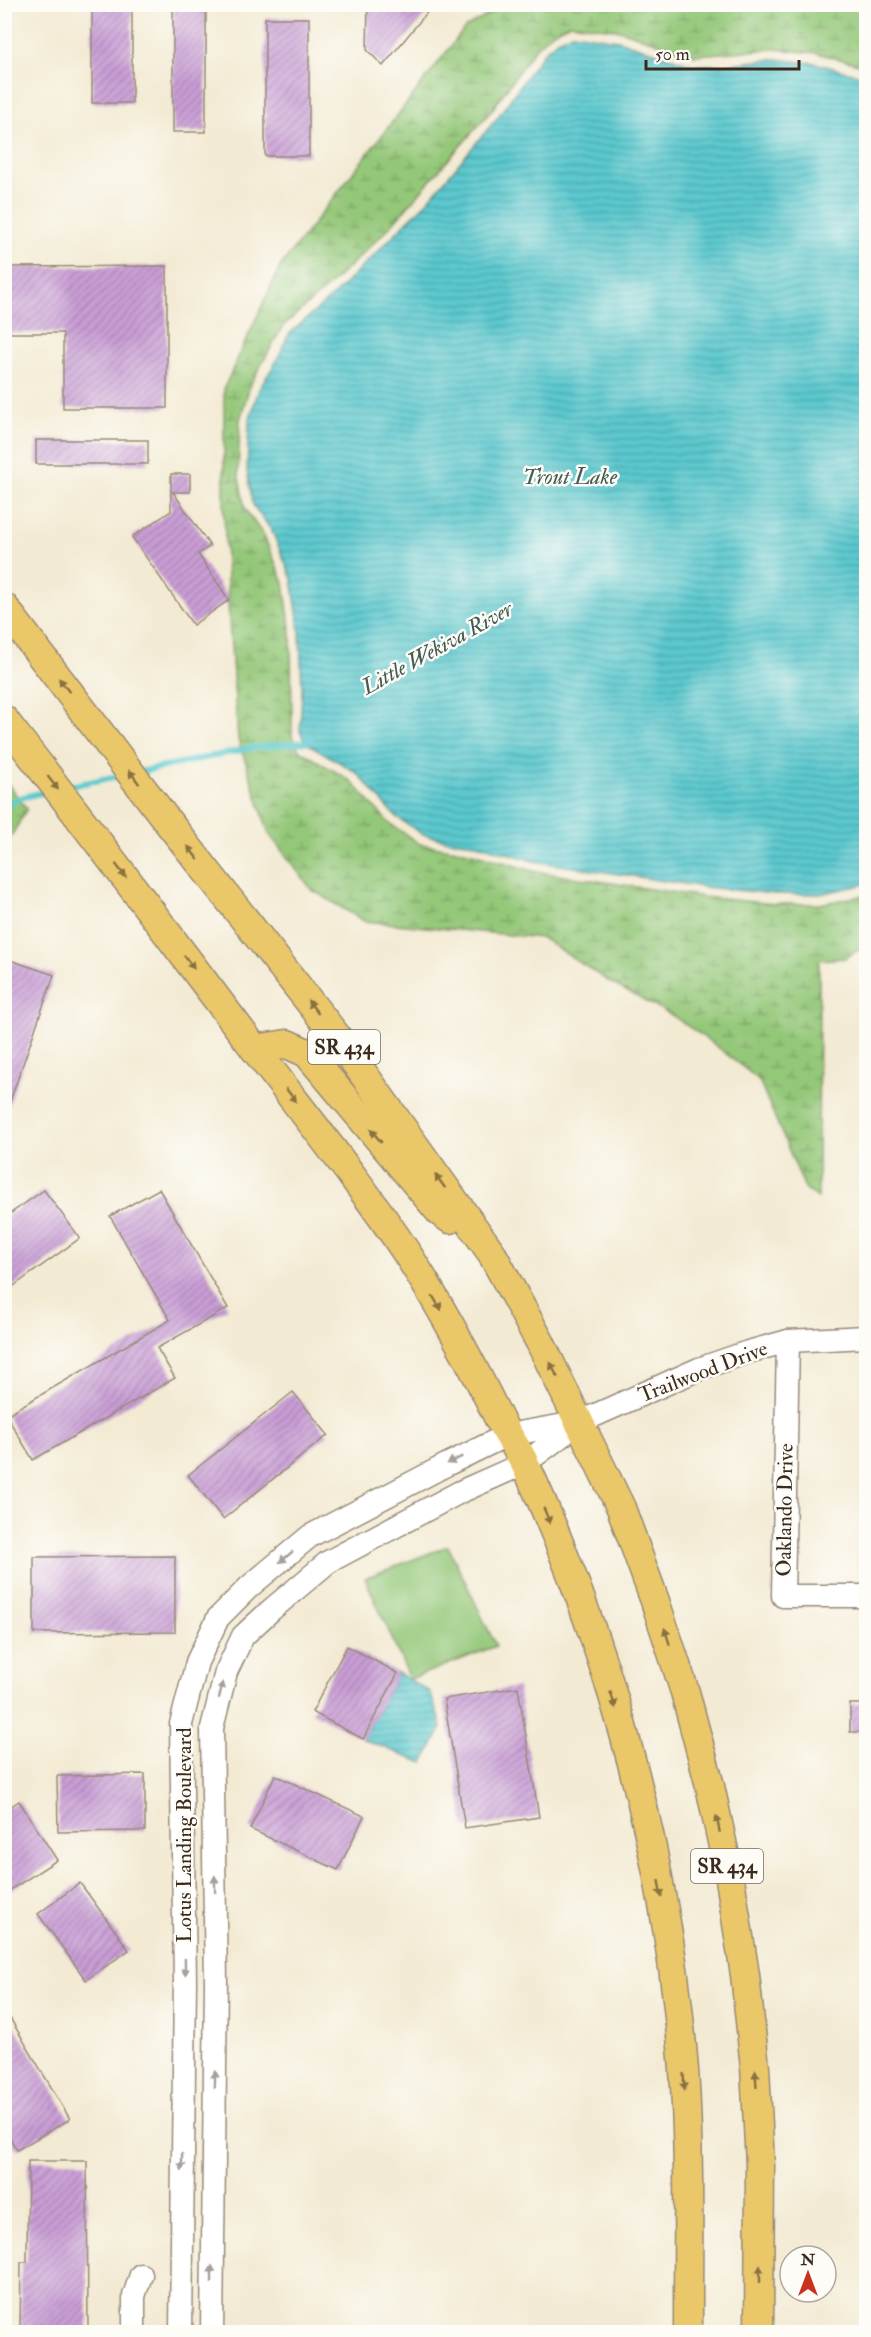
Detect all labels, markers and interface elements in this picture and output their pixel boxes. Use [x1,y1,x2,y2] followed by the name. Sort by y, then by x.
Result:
[646,33,799,71] scale bar
[655,43,690,66] text: 50 m
[523,463,618,491] water label: Trout Lake
[356,594,519,702] water label: Little Wekiva River
[58,678,70,694] one-way arrow
[128,769,140,784] one-way arrow
[47,775,59,790] one-way arrow
[187,846,199,861] one-way arrow
[115,863,127,879] one-way arrow
[183,953,195,969] one-way arrow
[308,999,320,1014] one-way arrow
[308,1030,380,1064] road number: SR 434
[284,1087,297,1103] one-way arrow
[370,1129,383,1144] one-way arrow
[435,1174,447,1189] one-way arrow
[432,1295,443,1311] one-way arrow
[634,1335,772,1409] street label: Trailwood Drive
[549,1361,559,1378] one-way arrow
[770,1443,800,1577] street label: Oaklando Drive
[446,1456,463,1465] one-way arrow
[542,1508,552,1526] one-way arrow
[278,1550,294,1563] one-way arrow
[662,1627,671,1645] one-way arrow
[217,1681,227,1699] one-way arrow
[609,1691,619,1709] one-way arrow
[171,1727,198,1943] street label: Lotus Landing Boulevard
[713,1814,722,1833] one-way arrow
[691,1849,763,1883] road number: SR 434
[210,1875,219,1894] one-way arrow
[656,1880,665,1899] one-way arrow
[180,1957,190,1976] one-way arrow
[210,2070,219,2089] one-way arrow
[751,2070,760,2089] one-way arrow
[680,2073,689,2092] one-way arrow
[177,2152,187,2171] one-way arrow
[778,2244,838,2304] north arrow
[800,2250,816,2270] text: N
[207,2265,217,2284] one-way arrow
[755,2265,765,2284] one-way arrow

